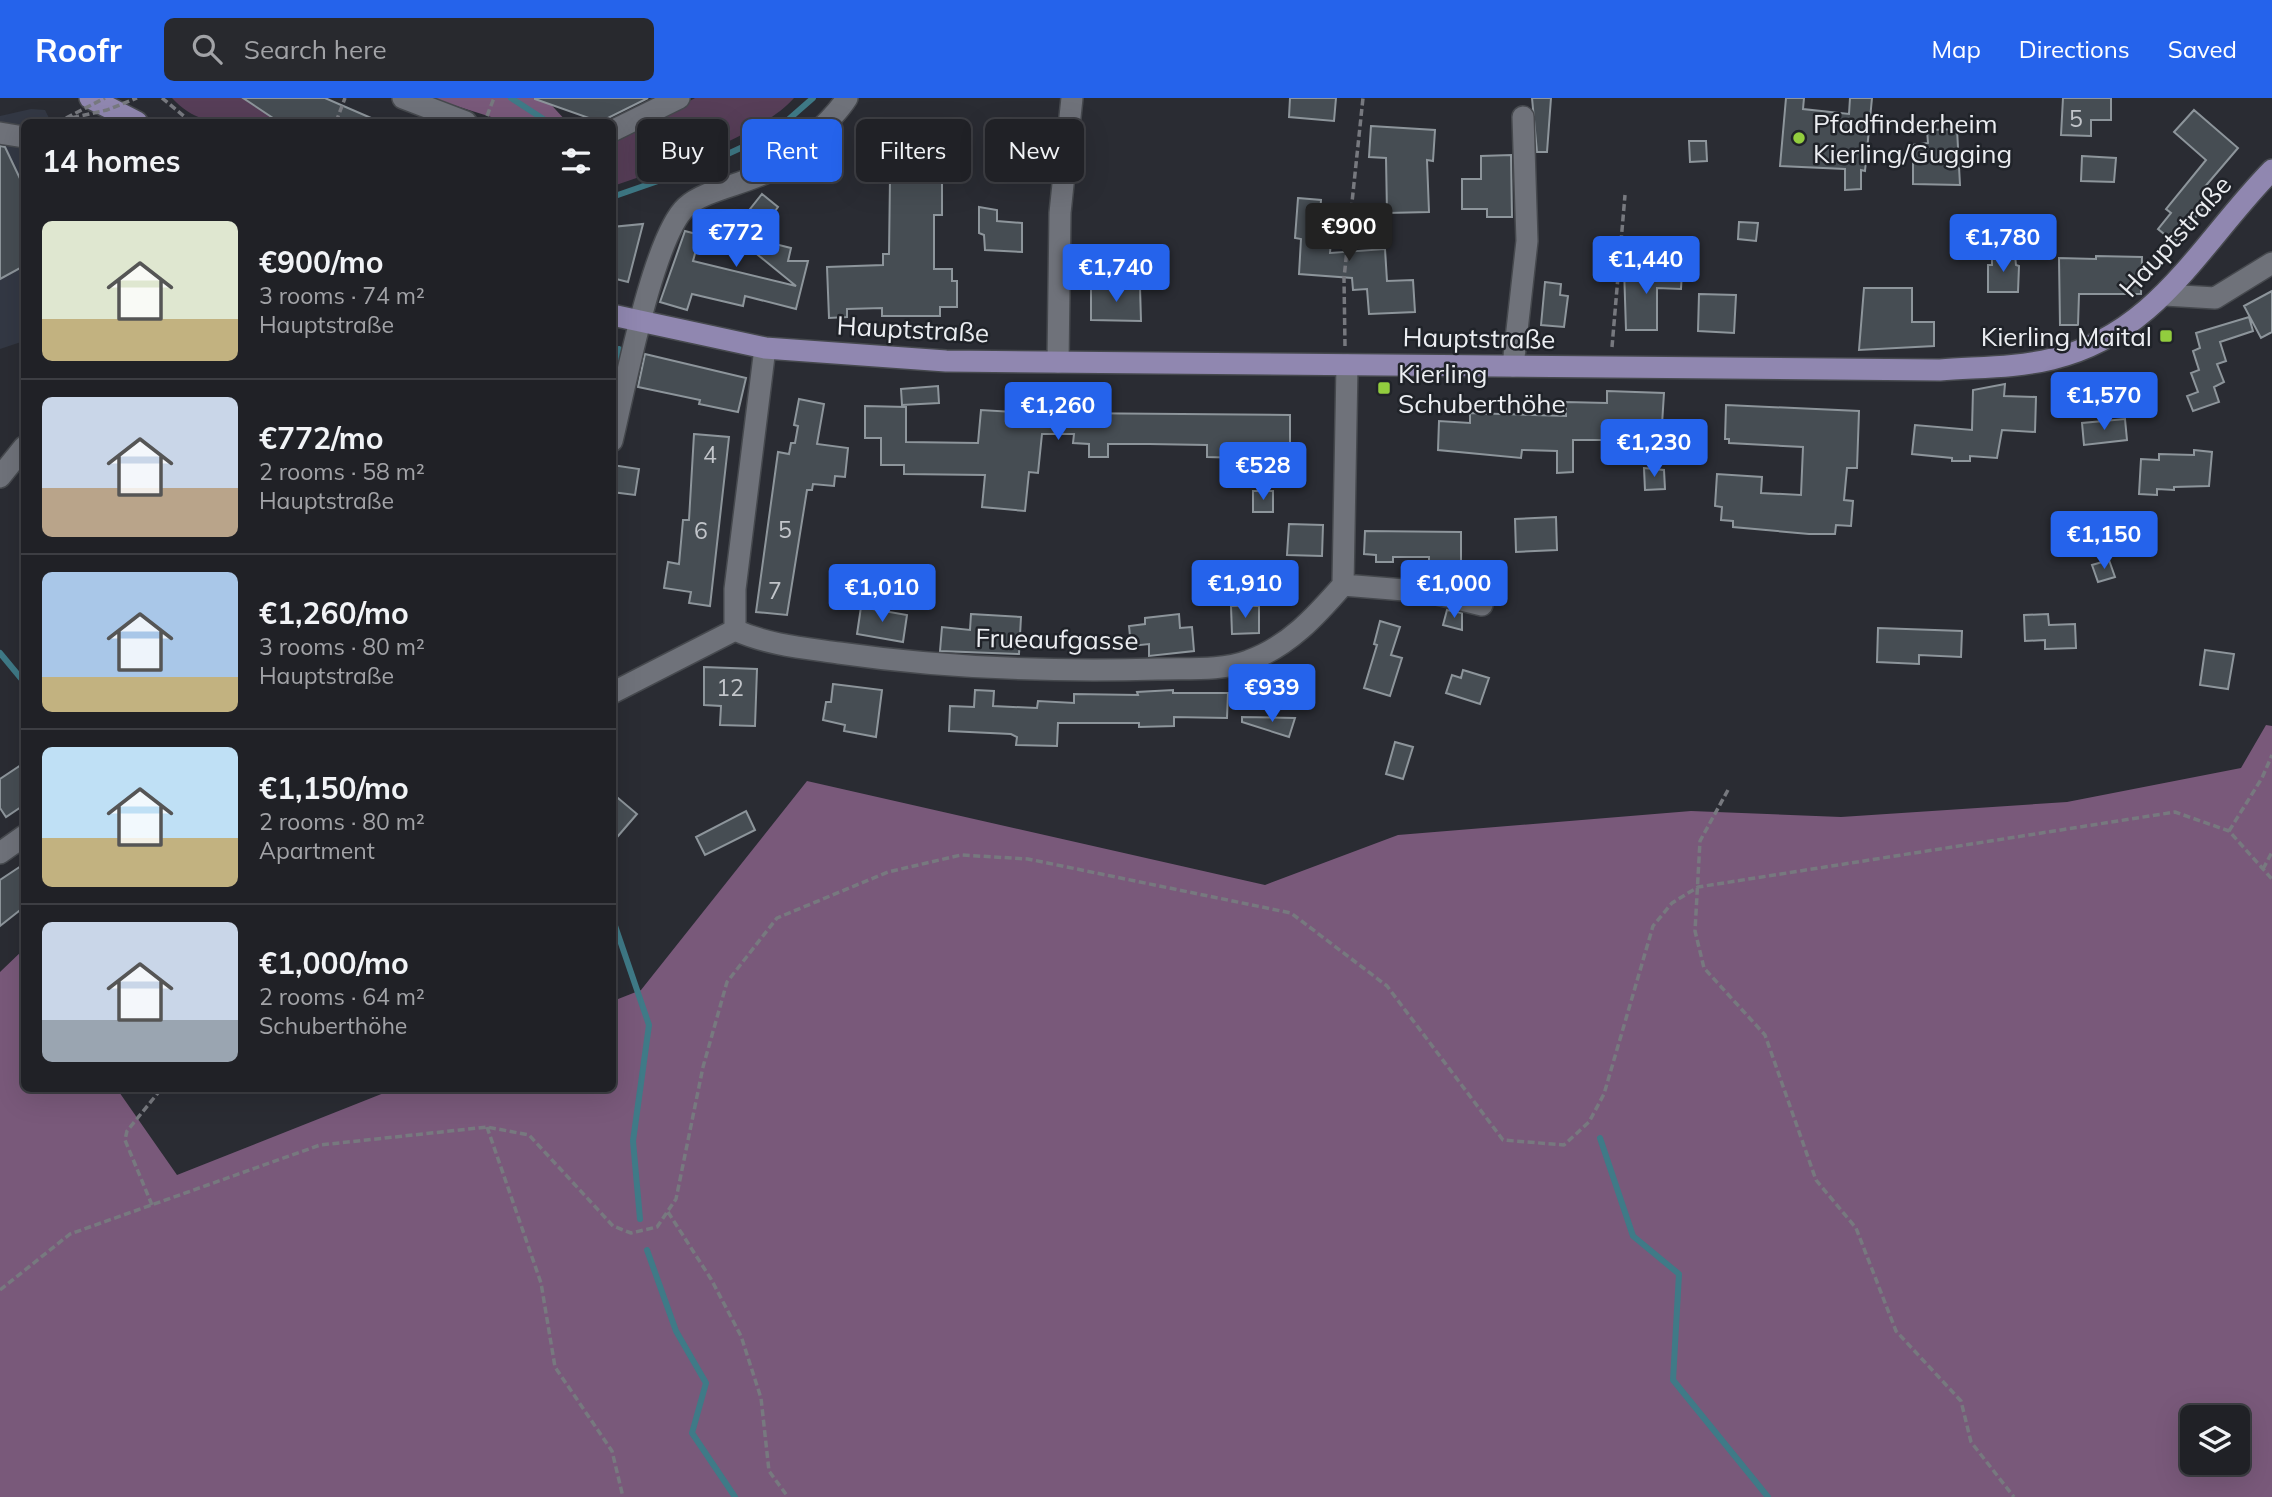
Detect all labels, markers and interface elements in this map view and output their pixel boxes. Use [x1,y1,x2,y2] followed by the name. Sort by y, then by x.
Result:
[164,18,654,81] search box
[35,29,122,70] text: Roofr
[188,30,226,68] icon: search
[244,33,387,66] text: Search here
[1931,34,1981,64] text: Map
[2019,34,2130,64] text: Directions
[2168,34,2237,64] text: Saved
[2069,104,2083,133] house number: 5
[1813,107,2012,170] place label: Pfadfinderheim Kierling/Gugging
[637,119,728,182] chip: Buy
[742,119,842,182] chip: Rent
[856,119,971,182] chip: Filters
[985,119,1084,182] chip: New
[1791,130,1807,146] marker: Pfadfinderheim Kierling/Gugging
[42,142,181,180] text: 14 homes
[557,142,595,180] icon: filters
[2112,168,2238,304] street label: Hauptstraße
[1308,204,1390,263] pin: €900
[695,209,777,269] pin: €772
[1321,211,1377,240] text: €900
[1946,214,2060,274] pin: €1,780
[708,217,764,246] text: €772
[1966,222,2040,251] text: €1,780
[1589,236,1703,296] pin: €1,440
[259,243,383,281] text: €900/mo
[1059,244,1173,304] pin: €1,740
[1609,244,1683,273] text: €1,440
[98,249,182,333] icon: home
[1079,252,1153,281] text: €1,740
[259,281,425,310] text: 3 rooms · 74 m²
[836,309,990,349] street label: Hauptstraße
[259,310,394,339] text: Hauptstraße
[1402,320,1556,356] street label: Hauptstraße
[1981,320,2152,353] place label: Kierling Maital
[2158,328,2174,344] marker: Kierling Maital
[1398,357,1566,420] place label: Kierling Schuberthöhe
[2047,372,2161,432] pin: €1,570
[1376,380,1392,396] marker: Kierling Schuberthöhe
[2067,380,2141,409] text: €1,570
[1001,382,1115,442] pin: €1,260
[1021,390,1095,419] text: €1,260
[259,419,383,457] text: €772/mo
[1597,420,1711,479] pin: €1,230
[98,425,182,509] icon: home
[1617,427,1691,456] text: €1,230
[703,440,717,469] house number: 4
[1222,442,1304,502] pin: €528
[1235,450,1291,479] text: €528
[259,457,425,486] text: 2 rooms · 58 m²
[259,486,394,515] text: Hauptstraße
[2047,512,2161,571] pin: €1,150
[778,515,792,544] house number: 5
[694,516,708,545] house number: 6
[2067,519,2141,548] text: €1,150
[1188,560,1302,620] pin: €1,910
[1397,560,1511,620] pin: €1,000
[825,564,939,624] pin: €1,010
[1208,568,1282,597] text: €1,910
[1417,568,1491,597] text: €1,000
[845,572,919,601] text: €1,010
[768,576,782,605] house number: 7
[259,594,409,632] text: €1,260/mo
[98,600,182,684] icon: home
[975,621,1139,657] street label: Frueaufgasse
[259,632,425,661] text: 3 rooms · 80 m²
[259,661,394,690] text: Hauptstraße
[1231,664,1313,724] pin: €939
[1244,672,1300,701] text: €939
[716,673,744,702] house number: 12
[259,769,409,807] text: €1,150/mo
[98,775,182,859] icon: home
[259,807,425,836] text: 2 rooms · 80 m²
[259,836,375,865] text: Apartment
[259,944,409,982] text: €1,000/mo
[98,950,182,1034] icon: home
[259,982,425,1011] text: 2 rooms · 64 m²
[259,1011,407,1040] text: Schuberthöhe
[2180,1405,2250,1475] map controls
[2180,1405,2250,1475] button: layers

